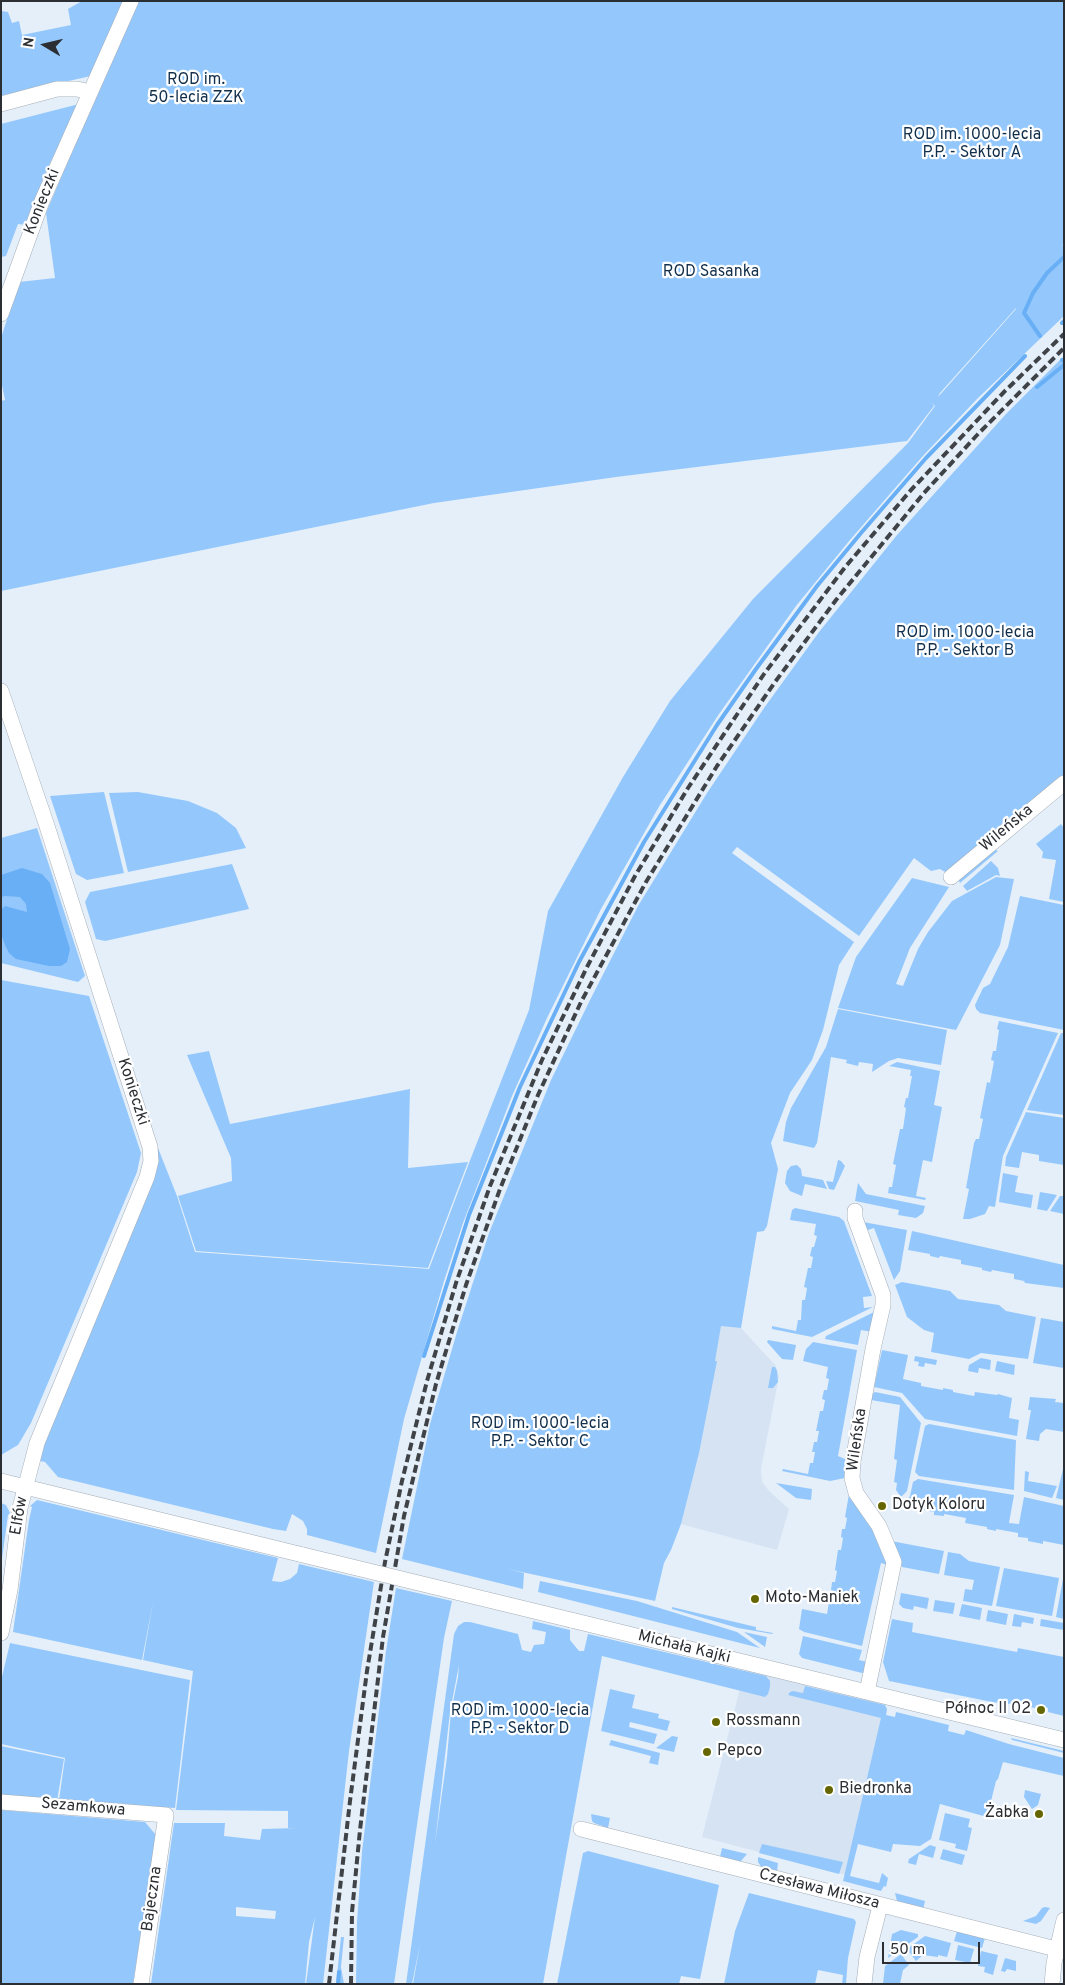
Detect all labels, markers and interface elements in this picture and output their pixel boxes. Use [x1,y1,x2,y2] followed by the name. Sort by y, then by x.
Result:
[20,20,70,70] north arrow
[21,36,39,49] text: N
[148,71,244,109] park label: ROD im. 50-lecia ZZK
[903,126,1041,164] park label: ROD im. 1000-lecia P.P. - Sektor A
[21,166,65,238] street label: Konieczki
[663,263,759,283] park label: ROD Sasanka
[896,624,1034,662] park label: ROD im. 1000-lecia P.P. - Sektor B
[977,801,1037,857] street label: Wileńska
[112,1056,152,1128] street label: Konieczki
[844,1407,872,1473] street label: Wileńska
[471,1415,609,1453] park label: ROD im. 1000-lecia P.P. - Sektor C
[7,1495,33,1537] street label: Elfów
[892,1496,985,1516] place label: Dotyk Koloru
[876,1500,888,1512] marker: Dotyk Koloru
[765,1589,859,1609] place label: Moto-Maniek
[749,1593,761,1605] marker: Moto-Maniek
[636,1627,732,1669] street label: Michała Kajki
[945,1700,1031,1720] place label: Północ II 02
[451,1702,589,1740] park label: ROD im. 1000-lecia P.P. - Sektor D
[1035,1704,1047,1716] marker: Północ II 02
[726,1712,800,1732] place label: Rossmann
[710,1716,722,1728] marker: Rossmann
[717,1742,762,1762] place label: Pepco
[701,1746,713,1758] marker: Pepco
[839,1780,912,1800] place label: Biedronka
[823,1784,835,1796] marker: Biedronka
[40,1795,126,1821] street label: Sezamkowa
[985,1804,1029,1824] place label: Żabka
[1033,1808,1045,1820] marker: Żabka
[139,1865,167,1933] street label: Bajeczna
[757,1866,881,1914] street label: Czesława Miłosza
[885,1932,982,1964] scale bar
[890,1941,925,1960] text: 50 m

